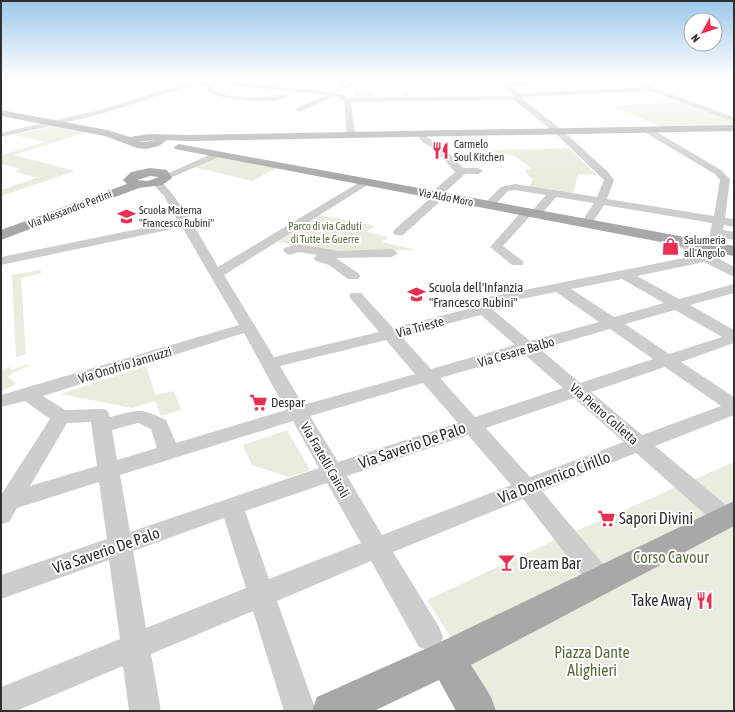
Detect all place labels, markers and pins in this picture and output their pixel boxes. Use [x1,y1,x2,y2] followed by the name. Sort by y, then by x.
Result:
[454,138,504,163] place label: Carmelo Soul Kitchen
[431,140,451,160] restaurant icon: Carmelo Soul Kitchen
[139,204,214,229] place label: Scuola Materna "Francesco Rubini"
[116,206,136,226] school or university icon: Scuola Materna "Francesco Rubini"
[684,234,726,259] place label: Salumeria all'Angolo
[661,236,681,256] shop icon: Salumeria all'Angolo
[429,280,523,310] place label: Scuola dell'Infanzia "Francesco Rubini"
[406,284,426,304] school or university icon: Scuola dell'Infanzia "Francesco Rubini"
[248,392,268,412] supermarket icon: Despar
[271,395,305,410] place label: Despar
[596,508,616,528] supermarket icon: Sapori Divini
[619,509,693,528] place label: Sapori Divini
[496,553,516,573] bar icon: Dream Bar
[519,554,581,572] place label: Dream Bar
[695,590,715,610] restaurant icon: Take Away
[631,591,692,610] place label: Take Away

